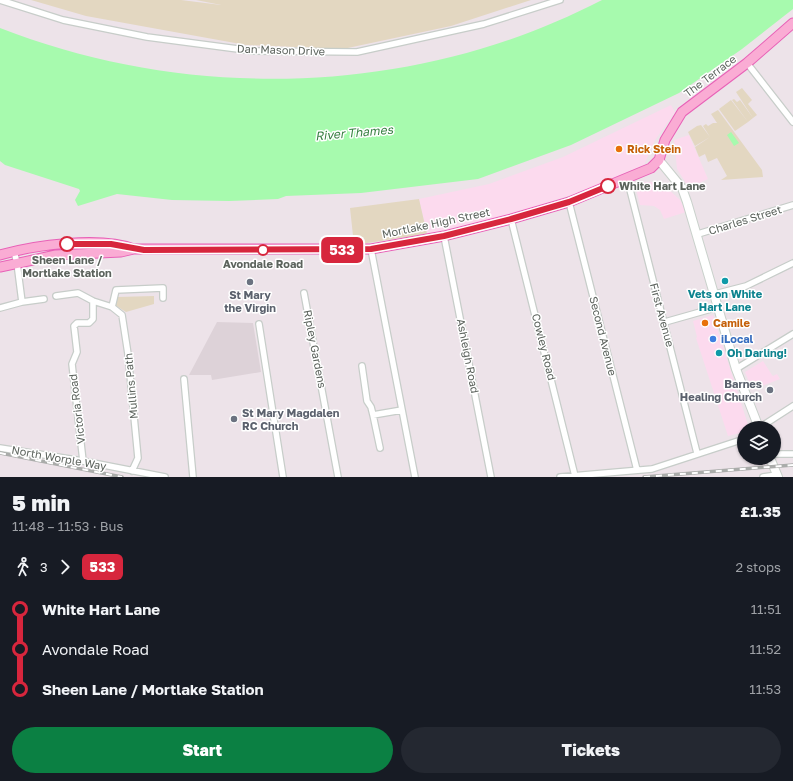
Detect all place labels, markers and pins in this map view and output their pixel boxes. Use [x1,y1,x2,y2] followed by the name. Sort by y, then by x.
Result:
[627,142,681,155] place label: Rick Stein
[614,144,624,154] marker: Rick Stein
[600,178,616,194] marker: White Hart Lane
[619,179,706,192] place label: White Hart Lane
[59,236,75,252] marker: Sheen Lane / Mortlake Station
[257,244,269,256] marker: Avondale Road
[22,253,112,279] place label: Sheen Lane / Mortlake Station
[223,257,303,270] place label: Avondale Road
[720,276,730,286] marker: Vets on White Hart Lane
[245,277,255,287] marker: St Mary the Virgin
[688,287,763,313] place label: Vets on White Hart Lane
[224,288,276,314] place label: St Mary the Virgin
[713,316,750,329] place label: Camile
[700,318,710,328] marker: Camile
[721,332,754,345] place label: iLocal
[708,334,718,344] marker: iLocal
[727,346,787,359] place label: Oh Darling!
[714,348,724,358] marker: Oh Darling!
[680,377,762,403] place label: Barnes Healing Church
[765,385,775,395] marker: Barnes Healing Church
[242,406,340,432] place label: St Mary Magdalen RC Church
[229,414,239,424] marker: St Mary Magdalen RC Church

